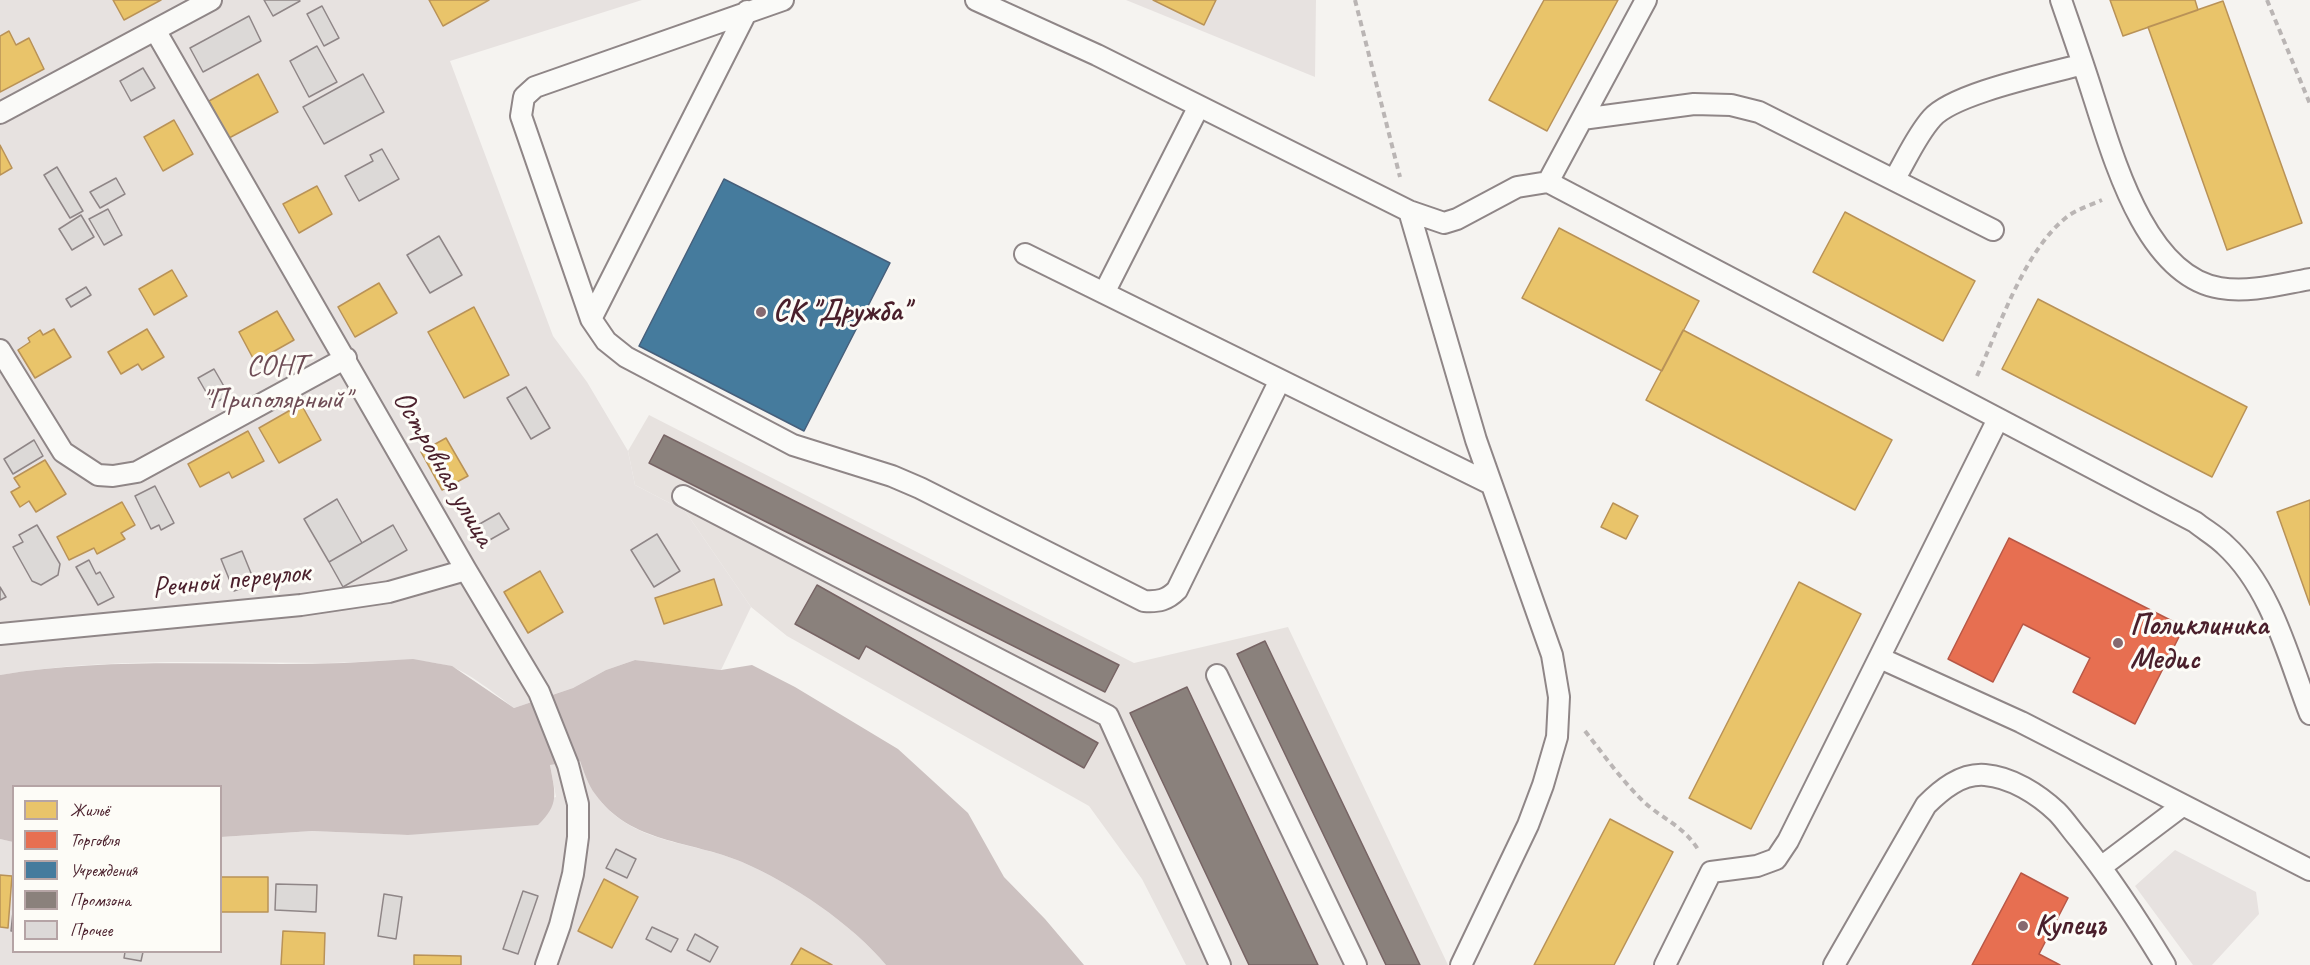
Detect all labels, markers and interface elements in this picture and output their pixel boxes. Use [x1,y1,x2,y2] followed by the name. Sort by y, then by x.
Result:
[773,294,909,330] place label: СК "Дружба"
[754,305,768,319] marker: СК "Дружба"
[202,348,350,418] park label: СОНТ "Приполярный"
[384,385,502,553] street label: Островная улица
[150,555,312,607] street label: Речной переулок
[2130,608,2268,678] place label: Поликлиника Медис
[2111,636,2125,650] marker: Поликлиника Медис
[12,785,222,953] legend
[70,799,109,821] text: Жильё
[70,829,119,851] text: Торговля
[70,859,137,881] text: Учреждения
[70,889,131,911] text: Промзона
[2035,908,2106,944] place label: Купецъ
[70,919,112,941] text: Прочее
[2016,919,2030,933] marker: Купецъ

